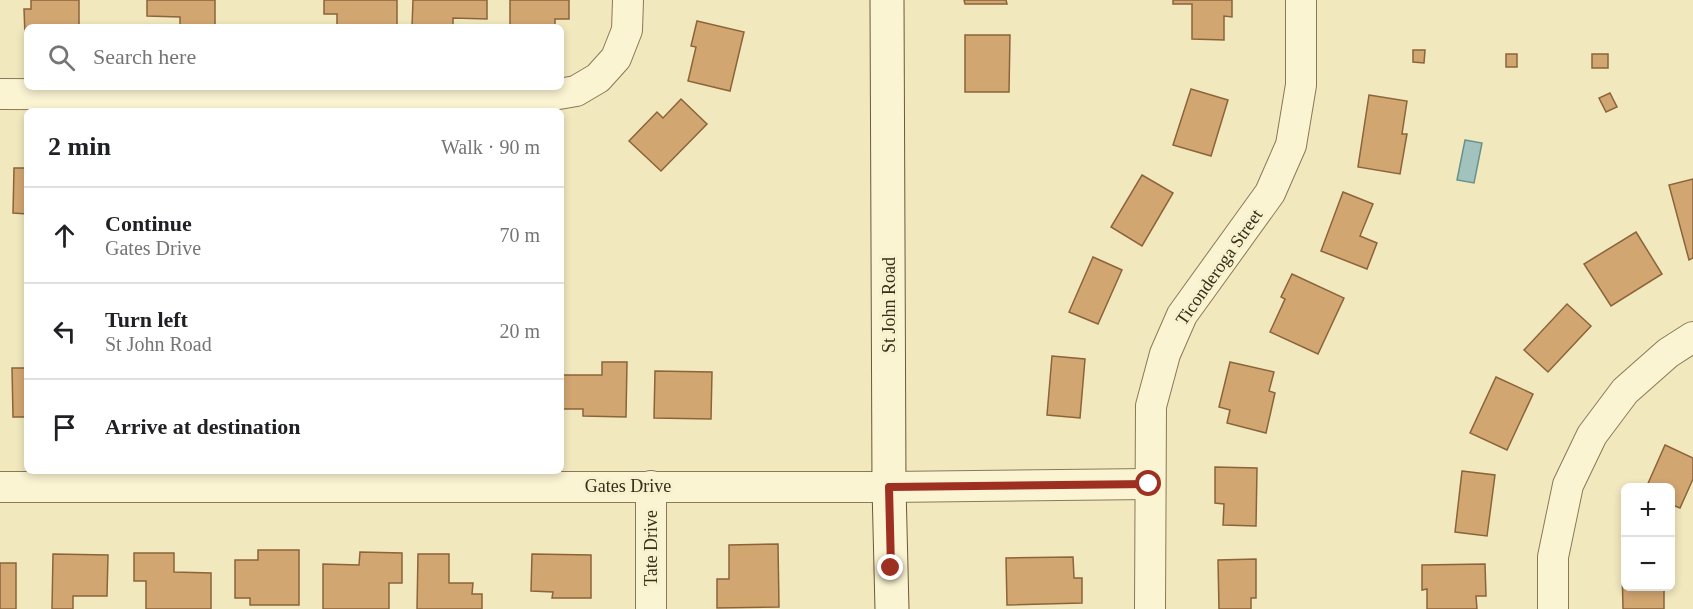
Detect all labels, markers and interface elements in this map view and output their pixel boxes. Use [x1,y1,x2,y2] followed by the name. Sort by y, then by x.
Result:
[24,24,564,90] search box
[45,41,78,74] icon: search
[93,44,196,69] text: Search here
[48,132,111,161] text: 2 min
[441,136,540,158] text: Walk · 90 m
[1172,205,1266,329] street label: Ticonderoga Street
[105,211,192,236] text: Continue
[48,219,81,252] icon: ahead
[499,224,540,246] text: 70 m
[105,237,201,259] text: Gates Drive
[879,257,899,353] street label: St John Road
[105,307,188,332] text: Turn left
[48,315,81,348] icon: left
[499,320,540,342] text: 20 m
[105,333,212,355] text: St John Road
[48,411,81,444] icon: arrive
[105,414,301,439] text: Arrive at destination
[1135,470,1161,496] route start
[585,476,671,496] street label: Gates Drive
[1621,483,1675,591] map controls
[1621,483,1675,537] button: +
[641,510,661,586] street label: Tate Drive
[1621,537,1675,591] button: −
[877,554,903,580] route end

